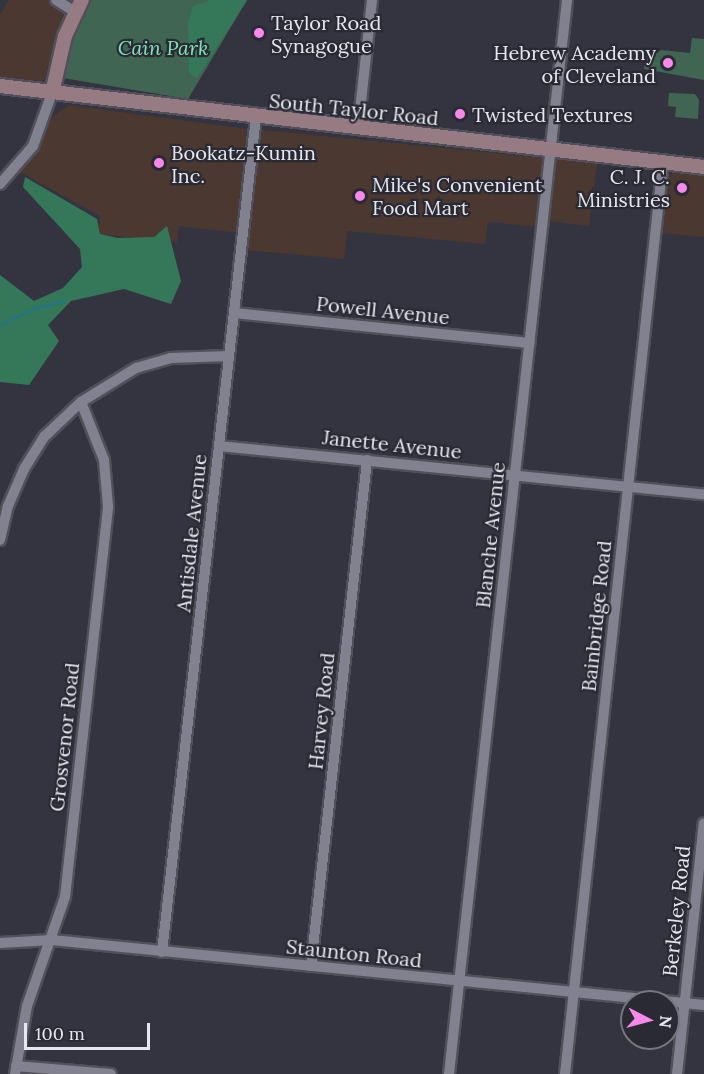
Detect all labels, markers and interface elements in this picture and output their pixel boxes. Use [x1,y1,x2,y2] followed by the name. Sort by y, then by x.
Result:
[271,10,381,57] place label: Taylor Road Synagogue
[252,26,266,40] marker: Taylor Road Synagogue
[118,35,208,59] park label: Cain Park
[493,40,656,87] place label: Hebrew Academy of Cleveland
[661,56,675,70] marker: Hebrew Academy of Cleveland
[268,88,440,130] street label: South Taylor Road
[472,102,633,126] place label: Twisted Textures
[453,107,467,121] marker: Twisted Textures
[171,140,316,187] place label: Bookatz-Kumin Inc.
[152,156,166,170] marker: Bookatz-Kumin Inc.
[577,164,670,211] place label: C. J. C. Ministries
[372,172,543,219] place label: Mike's Convenient Food Mart
[675,181,689,195] marker: C. J. C. Ministries
[353,189,367,203] marker: Mike's Convenient Food Mart
[315,291,451,329] street label: Powell Avenue
[321,425,463,463] street label: Janette Avenue
[171,453,211,613] street label: Antisdale Avenue
[470,461,510,609] street label: Blanche Avenue
[576,539,616,693] street label: Bainbridge Road
[303,651,339,771] street label: Harvey Road
[44,661,84,813] street label: Grosvenor Road
[657,844,695,978] street label: Berkeley Road
[285,934,423,972] street label: Staunton Road
[620,990,680,1050] north arrow
[27,1011,153,1049] scale bar
[655,1014,677,1029] text: N
[35,1022,85,1045] text: 100 m

